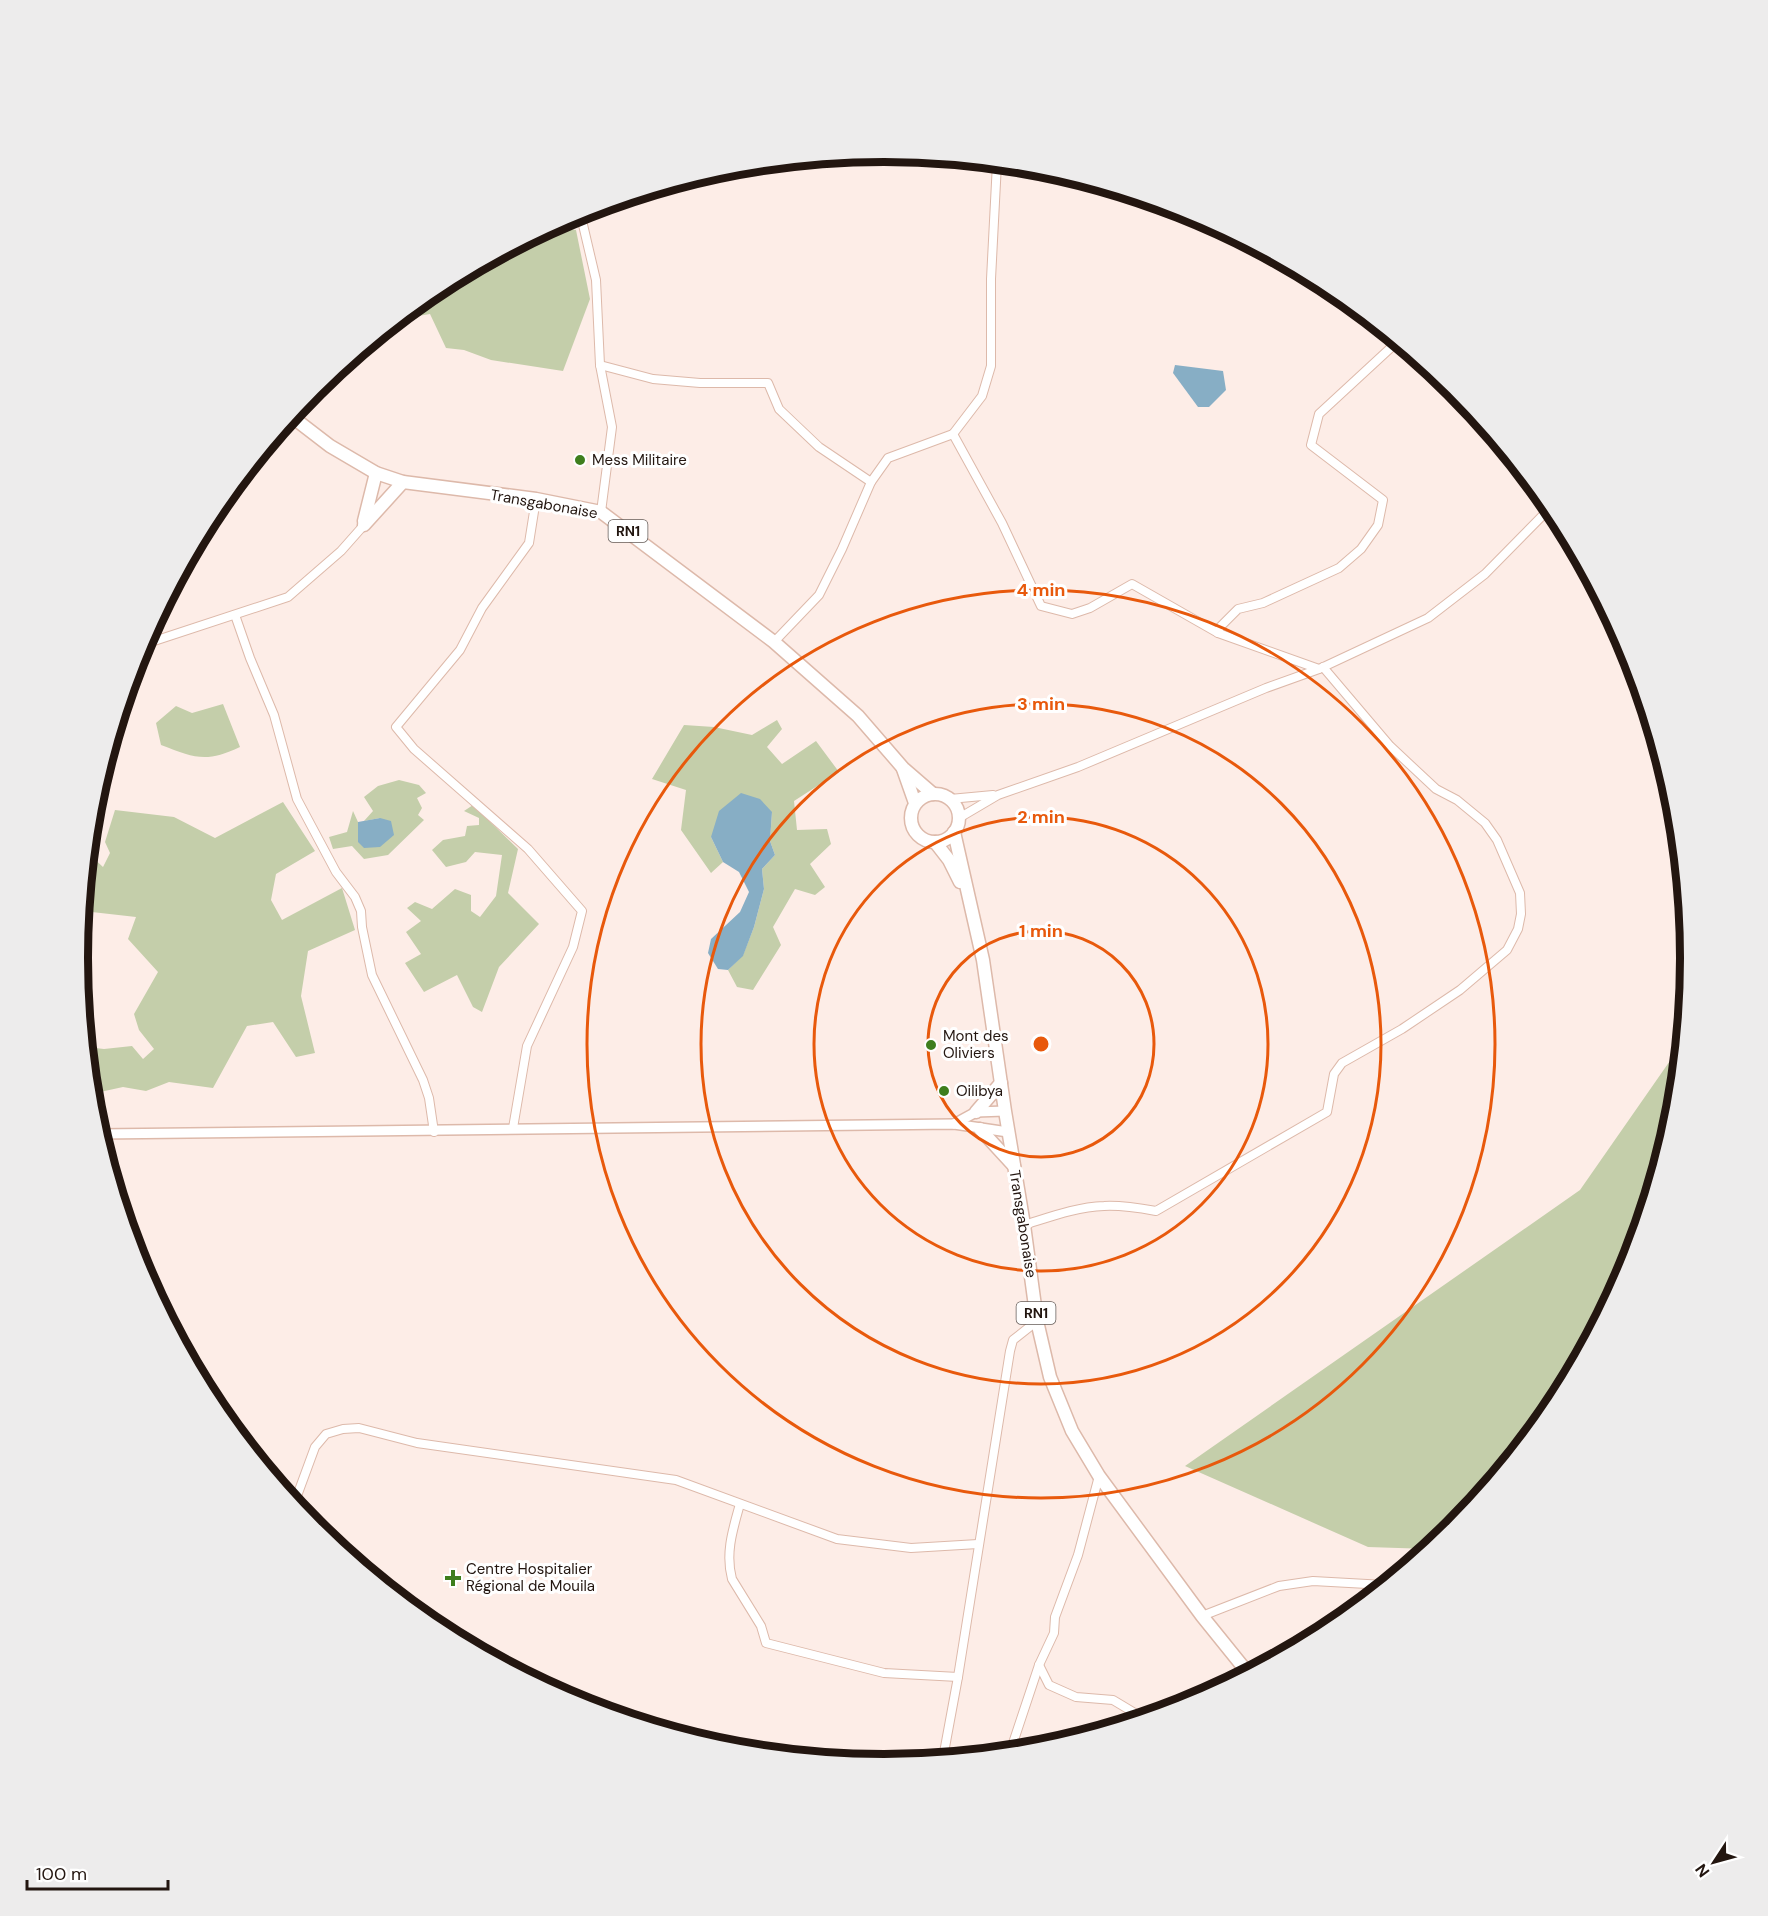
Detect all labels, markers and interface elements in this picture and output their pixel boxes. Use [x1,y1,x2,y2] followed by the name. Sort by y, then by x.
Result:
[592,450,687,470] place label: Mess Militaire
[573,453,587,467] marker: Mess Militaire
[489,485,599,523] street label: Transgabonaise
[608,520,648,542] road number: RN1
[1017,578,1065,602] text: 4 min
[1017,692,1065,716] text: 3 min
[1017,805,1065,829] text: 2 min
[1019,919,1063,943] text: 1 min
[943,1026,1008,1063] place label: Mont des Oliviers
[1031,1034,1051,1054] centre of rings
[924,1038,938,1052] marker: Mont des Oliviers
[956,1081,1003,1101] place label: Oilibya
[937,1084,951,1098] marker: Oilibya
[1005,1169,1041,1279] street label: Transgabonaise
[1016,1302,1056,1324] road number: RN1
[466,1559,595,1596] place label: Centre Hospitalier Régional de Mouila
[444,1569,462,1587] marker: Centre Hospitalier Régional de Mouila
[1684,1832,1744,1892] north arrow
[27,1853,168,1891] scale bar
[1690,1860,1714,1881] text: N
[36,1862,87,1886] text: 100 m

